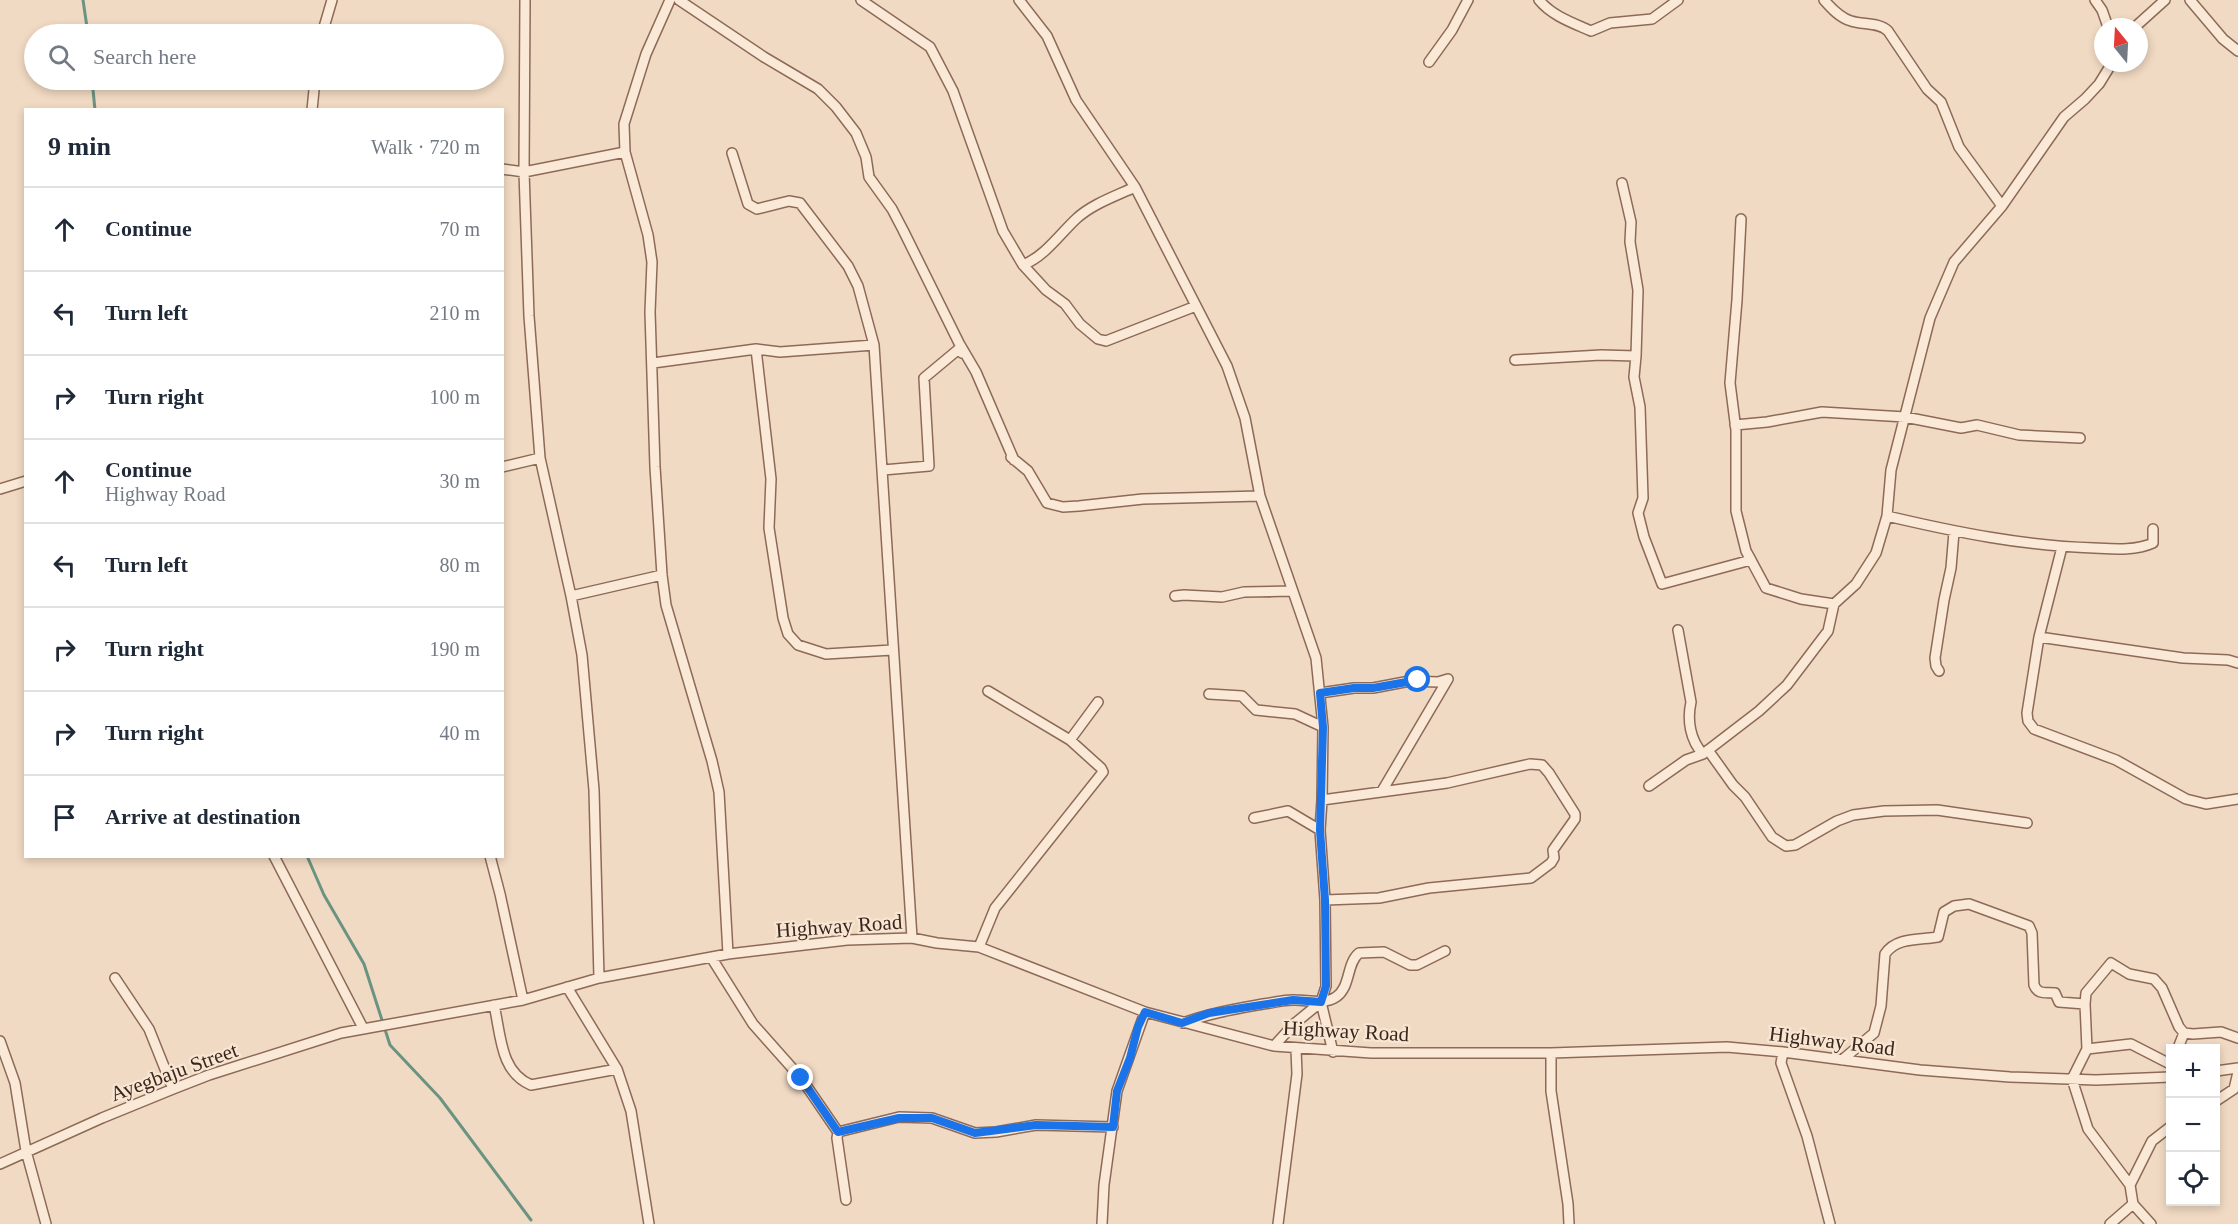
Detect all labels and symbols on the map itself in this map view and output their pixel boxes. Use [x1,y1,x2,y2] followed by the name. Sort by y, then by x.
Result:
[2094,18,2148,72] north arrow
[1404,666,1430,692] route start
[775,910,903,942] street label: Highway Road
[1282,1016,1410,1046] street label: Highway Road
[1768,1021,1897,1061] street label: Highway Road
[107,1038,241,1106] street label: Ayegbaju Street
[787,1064,813,1090] route end

